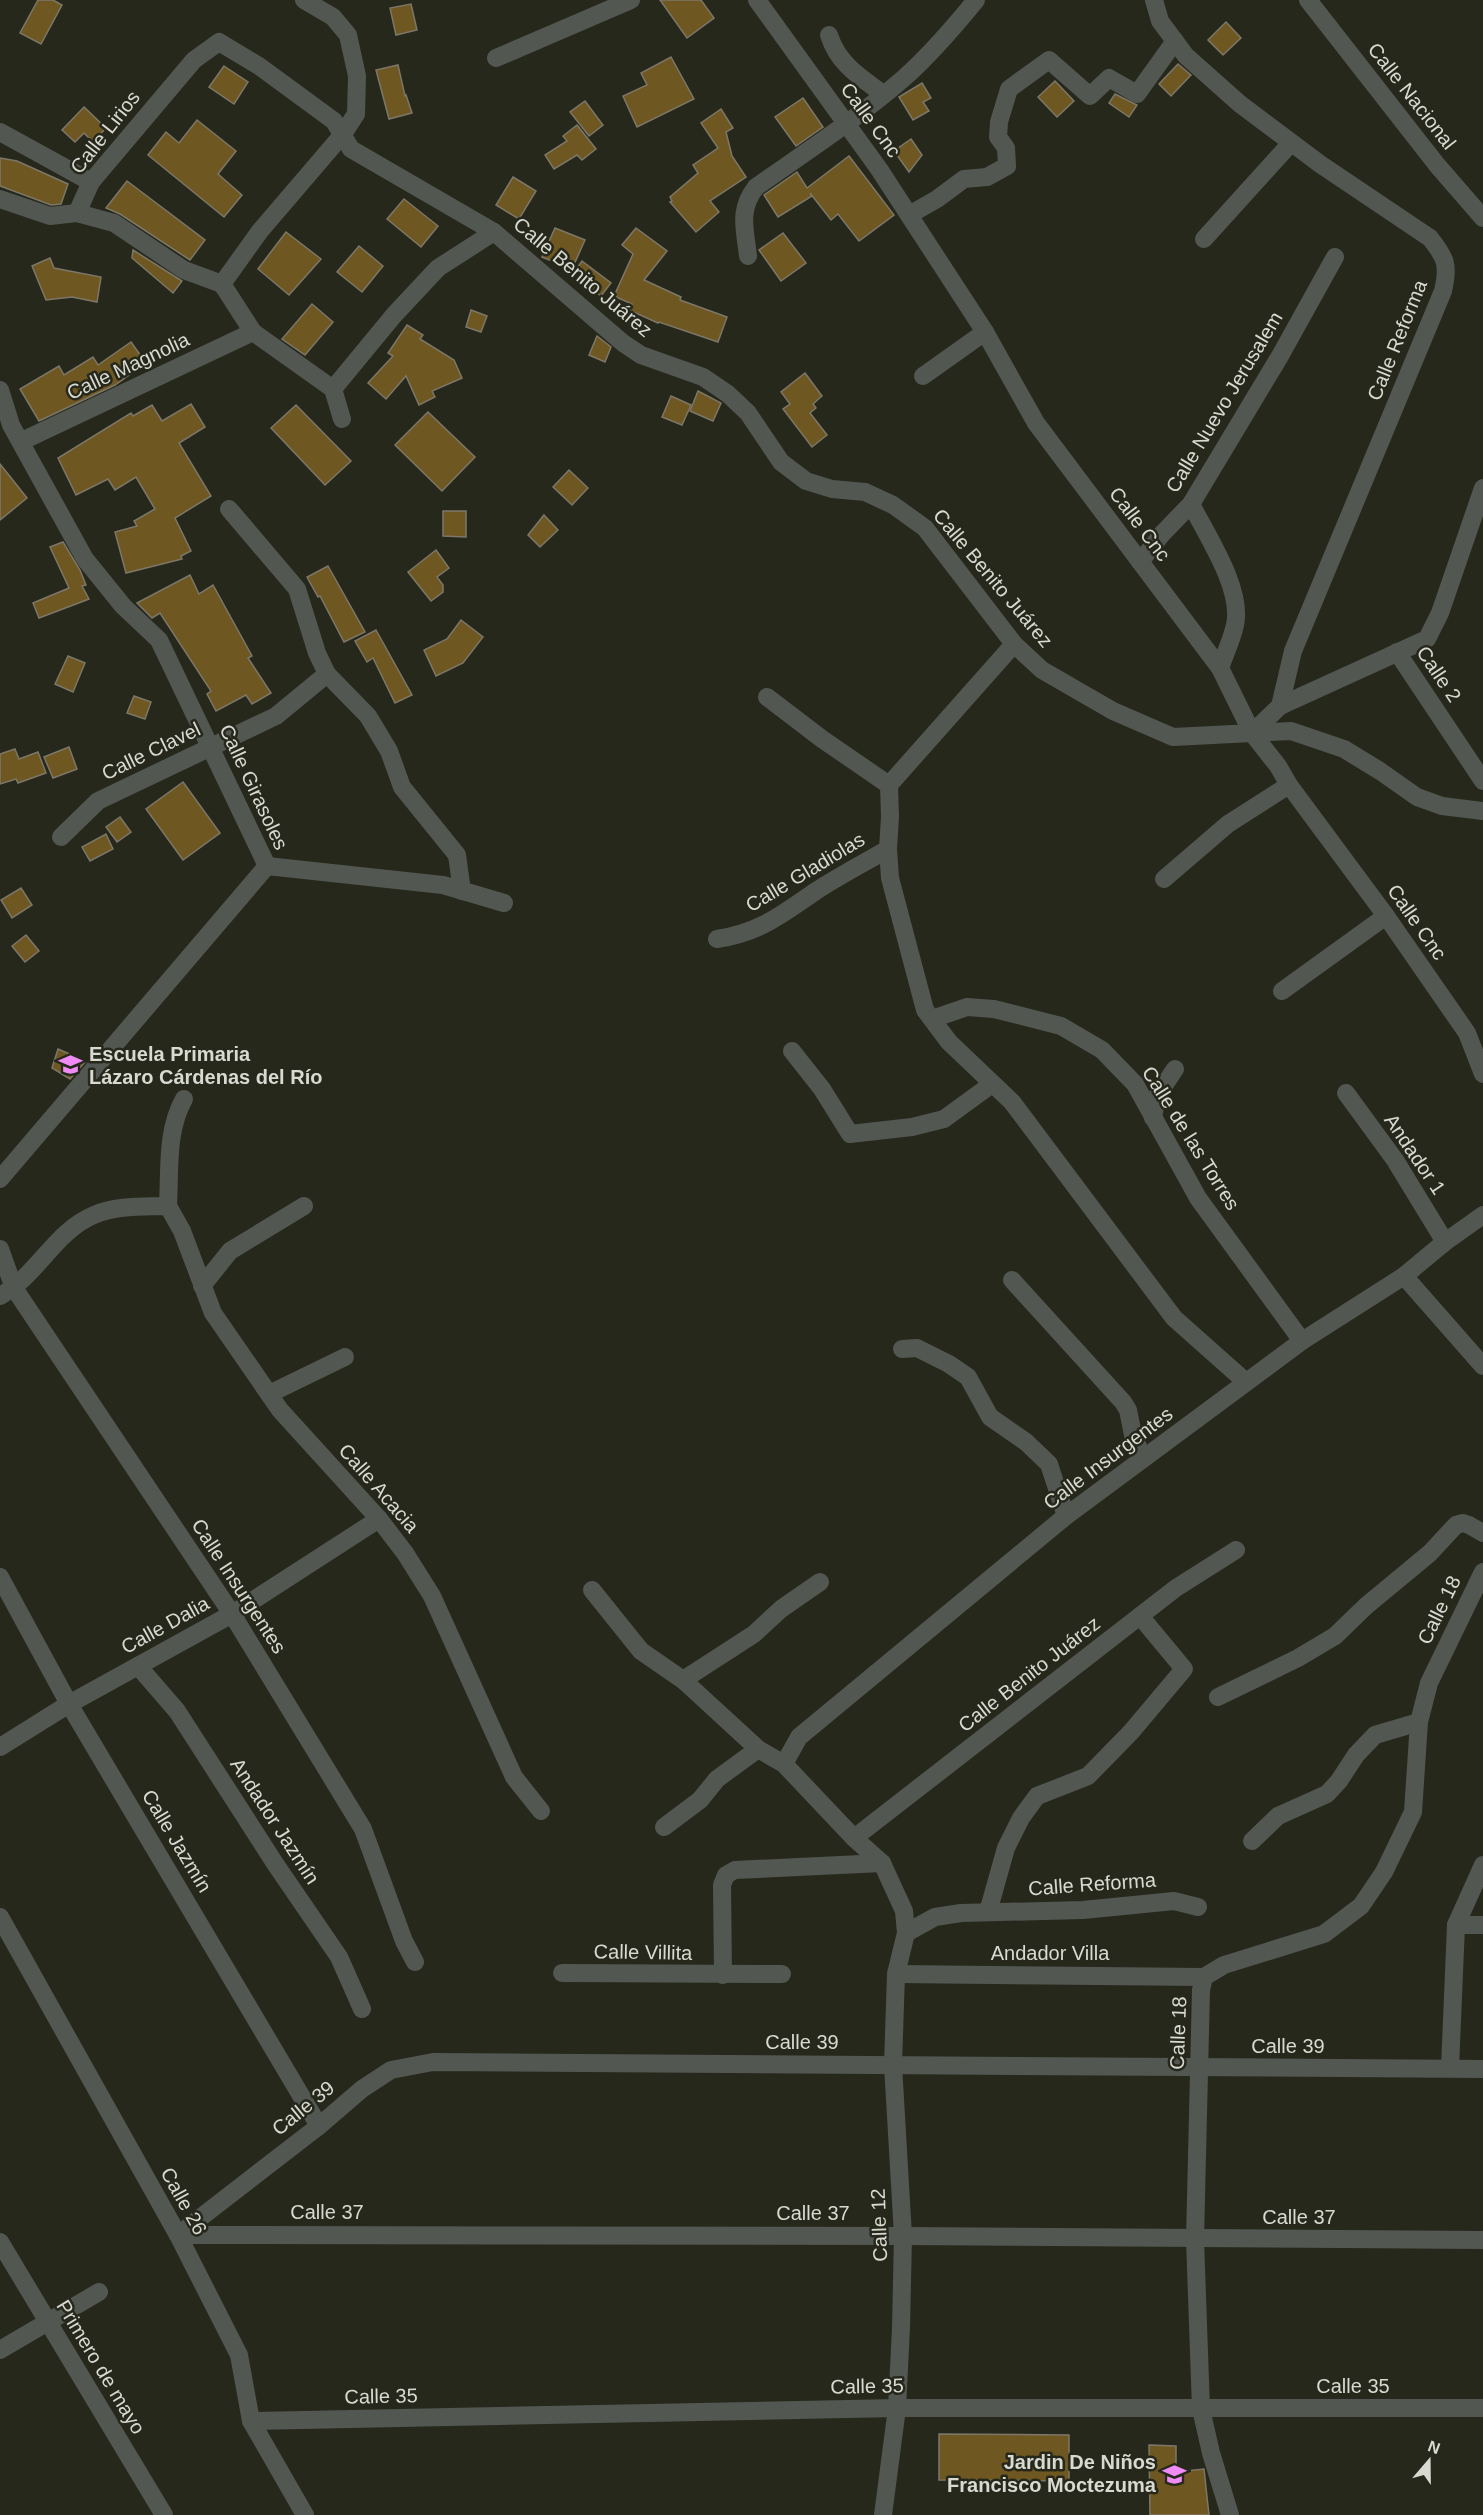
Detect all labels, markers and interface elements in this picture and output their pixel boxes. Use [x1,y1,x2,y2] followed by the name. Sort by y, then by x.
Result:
[1364,38,1460,154] street label: Calle Nacional
[837,78,905,162] street label: Calle Cnc
[66,86,144,178] street label: Calle Lirios
[509,213,657,341] street label: Calle Benito Juárez
[1363,276,1431,403] street label: Calle Reforma
[1161,308,1287,496] street label: Calle Nuevo Jerusalem
[63,328,193,404] street label: Calle Magnolia
[1105,483,1175,565] street label: Calle Cnc
[929,504,1057,652] street label: Calle Benito Juárez
[1412,642,1466,706] street label: Calle 2
[98,718,204,784] street label: Calle Clavel
[215,721,293,853] street label: Calle Girasoles
[742,828,868,916] street label: Calle Gladiolas
[1383,880,1451,964] street label: Calle Cnc
[89,1043,322,1088] place label: Escuela Primaria Lázaro Cárdenas del Río
[58,1052,84,1078] school or university icon: Escuela Primaria Lázaro Cárdenas del Río
[1138,1062,1244,1214] street label: Calle de las Torres
[1380,1110,1450,1198] street label: Andador 1
[1039,1402,1177,1514] street label: Calle Insurgentes
[335,1439,424,1537] street label: Calle Acacia
[187,1515,291,1657] street label: Calle Insurgentes
[1413,1572,1465,1648] street label: Calle 18
[117,1592,213,1658] street label: Calle Dalia
[954,1612,1104,1736] street label: Calle Benito Juárez
[226,1754,324,1888] street label: Andador Jazmín
[138,1786,216,1896] street label: Calle Jazmín
[1027,1869,1157,1899] street label: Calle Reforma
[594,1940,693,1964] street label: Calle Villita
[991,1942,1110,1964] street label: Andador Villa
[1166,1996,1190,2070] street label: Calle 18
[765,2031,839,2053] street label: Calle 39
[1251,2035,1325,2057] street label: Calle 39
[268,2076,338,2140] street label: Calle 39
[157,2164,211,2238] street label: Calle 26
[867,2188,891,2262] street label: Calle 12
[290,2201,364,2223] street label: Calle 37
[776,2202,850,2224] street label: Calle 37
[1262,2206,1336,2228] street label: Calle 37
[52,2296,150,2438] street label: Primero de mayo
[830,2374,904,2398] street label: Calle 35
[1316,2375,1390,2397] street label: Calle 35
[344,2384,418,2408] street label: Calle 35
[1399,2431,1459,2491] north arrow
[1426,2437,1442,2457] text: N
[947,2451,1157,2496] place label: Jardin De Niños Francisco Moctezuma
[1161,2461,1187,2487] school or university icon: Jardin De Niños Francisco Moctezuma

